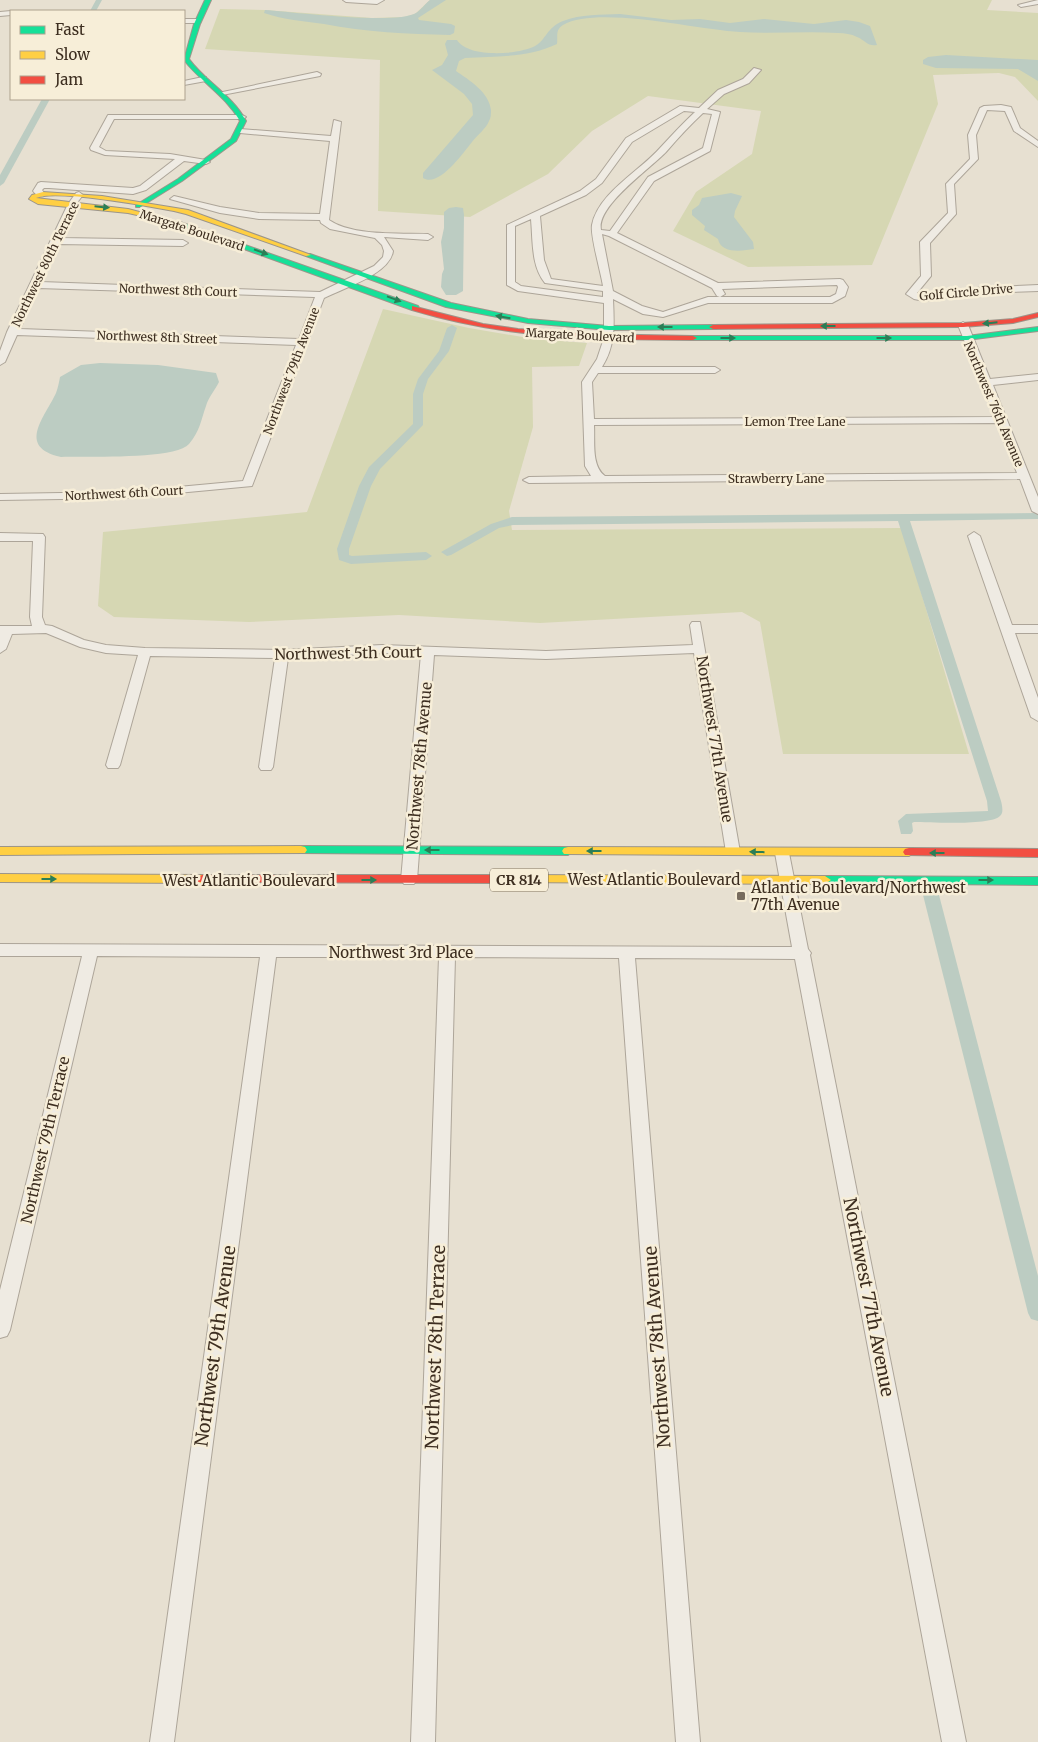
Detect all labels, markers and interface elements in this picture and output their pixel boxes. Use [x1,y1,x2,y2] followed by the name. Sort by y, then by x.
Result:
[10,10,185,100] legend
[55,20,85,39] text: Fast
[55,45,90,64] text: Slow
[54,70,83,89] text: Jam
[8,199,82,329] street label: Northwest 80th Terrace
[94,203,110,211] one-way arrow
[138,206,246,254] street label: Margate Boulevard
[253,249,268,256] one-way arrow
[119,280,238,300] street label: Northwest 8th Court
[919,280,1013,304] street label: Golf Circle Drive
[387,296,402,303] one-way arrow
[260,305,322,437] street label: Northwest 79th Avenue
[495,312,511,320] one-way arrow
[982,319,998,327] one-way arrow
[819,322,835,330] one-way arrow
[657,323,673,331] one-way arrow
[525,325,635,345] street label: Margate Boulevard
[96,327,218,347] street label: Northwest 8th Street
[720,334,736,342] one-way arrow
[876,334,892,342] one-way arrow
[961,339,1027,469] street label: Northwest 76th Avenue
[745,414,846,429] street label: Lemon Tree Lane
[728,471,824,486] street label: Strawberry Lane
[64,482,184,504] street label: Northwest 6th Court
[274,642,422,664] street label: Northwest 5th Court
[692,654,738,824] street label: Northwest 77th Avenue
[402,681,436,851] street label: Northwest 78th Avenue
[424,846,440,854] one-way arrow
[586,847,602,855] one-way arrow
[749,848,765,856] one-way arrow
[929,849,945,857] one-way arrow
[490,868,548,892] road number: CR 814
[567,870,740,889] street label: West Atlantic Boulevard
[162,871,335,890] street label: West Atlantic Boulevard
[41,875,57,883] one-way arrow
[361,876,377,884] one-way arrow
[978,876,994,884] one-way arrow
[750,878,966,914] place label: Atlantic Boulevard/Northwest 77th Avenue
[735,890,747,902] marker: Atlantic Boulevard/Northwest 77th Avenue
[329,943,473,962] street label: Northwest 3rd Place
[17,1054,74,1225] street label: Northwest 79th Terrace
[838,1196,900,1398] street label: Northwest 77th Avenue
[190,1244,240,1448] street label: Northwest 79th Avenue
[420,1244,450,1450] street label: Northwest 78th Terrace
[638,1245,676,1449] street label: Northwest 78th Avenue

